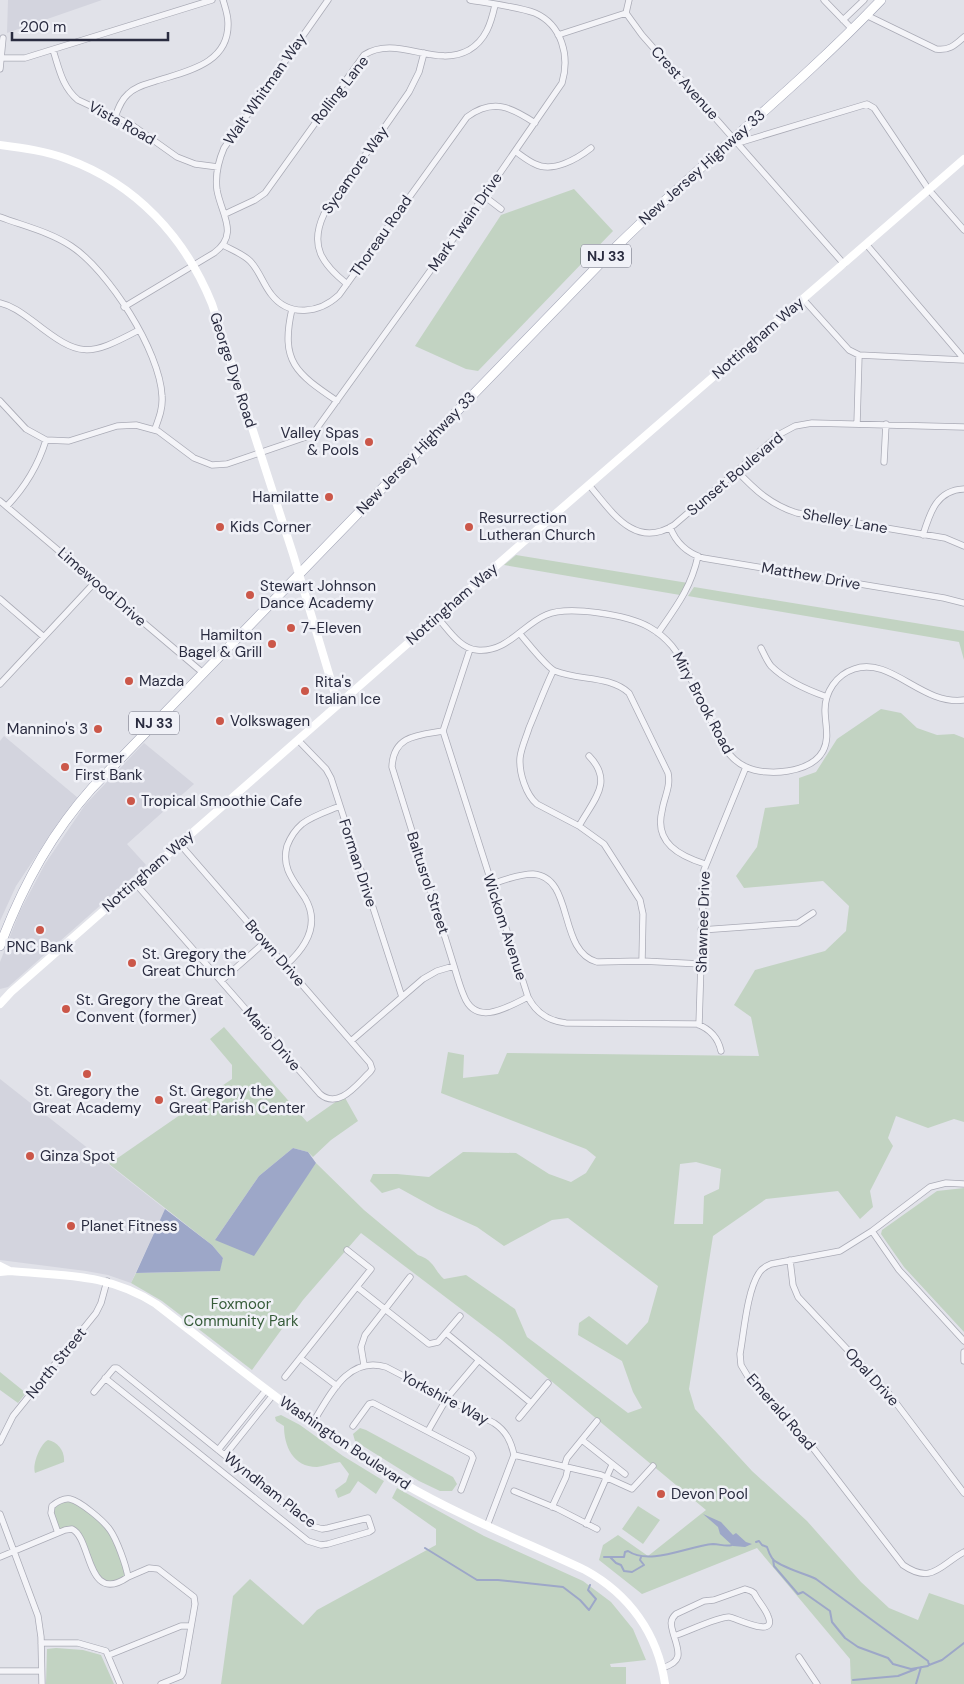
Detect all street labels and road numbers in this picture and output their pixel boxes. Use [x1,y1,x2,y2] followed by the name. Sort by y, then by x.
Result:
[219,29,311,149] street label: Walt Whitman Way
[647,42,723,124] street label: Crest Avenue
[307,52,373,128] street label: Rolling Lane
[85,96,159,150] street label: Vista Road
[634,105,770,229] street label: New Jersey Highway 33
[317,121,393,218] street label: Sycamore Way
[423,169,507,275] street label: Mark Twain Drive
[345,191,417,281] street label: Thoreau Road
[581,245,631,268] road number: NJ 33
[708,292,809,383] street label: Nottingham Way
[205,310,261,430] street label: George Dye Road
[352,387,480,519] street label: New Jersey Highway 33
[683,428,787,520] street label: Sunset Boulevard
[801,504,889,538] street label: Shelley Lane
[54,543,150,631] street label: Limewood Drive
[760,557,862,595] street label: Matthew Drive
[402,558,503,649] street label: Nottingham Way
[668,649,738,757] street label: Miry Brook Road
[129,711,179,734] road number: NJ 33
[334,816,382,910] street label: Forman Drive
[98,825,199,916] street label: Nottingham Way
[402,829,454,937] street label: Baltusrol Street
[478,871,532,983] street label: Wickom Avenue
[691,871,715,973] street label: Shawnee Drive
[240,915,310,991] street label: Brown Drive
[239,1003,305,1075] street label: Mario Drive
[21,1323,91,1403] street label: North Street
[840,1344,904,1410] street label: Opal Drive
[398,1367,493,1430] street label: Yorkshire Way
[742,1369,820,1455] street label: Emerald Road
[275,1392,415,1494] street label: Washington Boulevard
[220,1448,320,1532] street label: Wyndham Place

